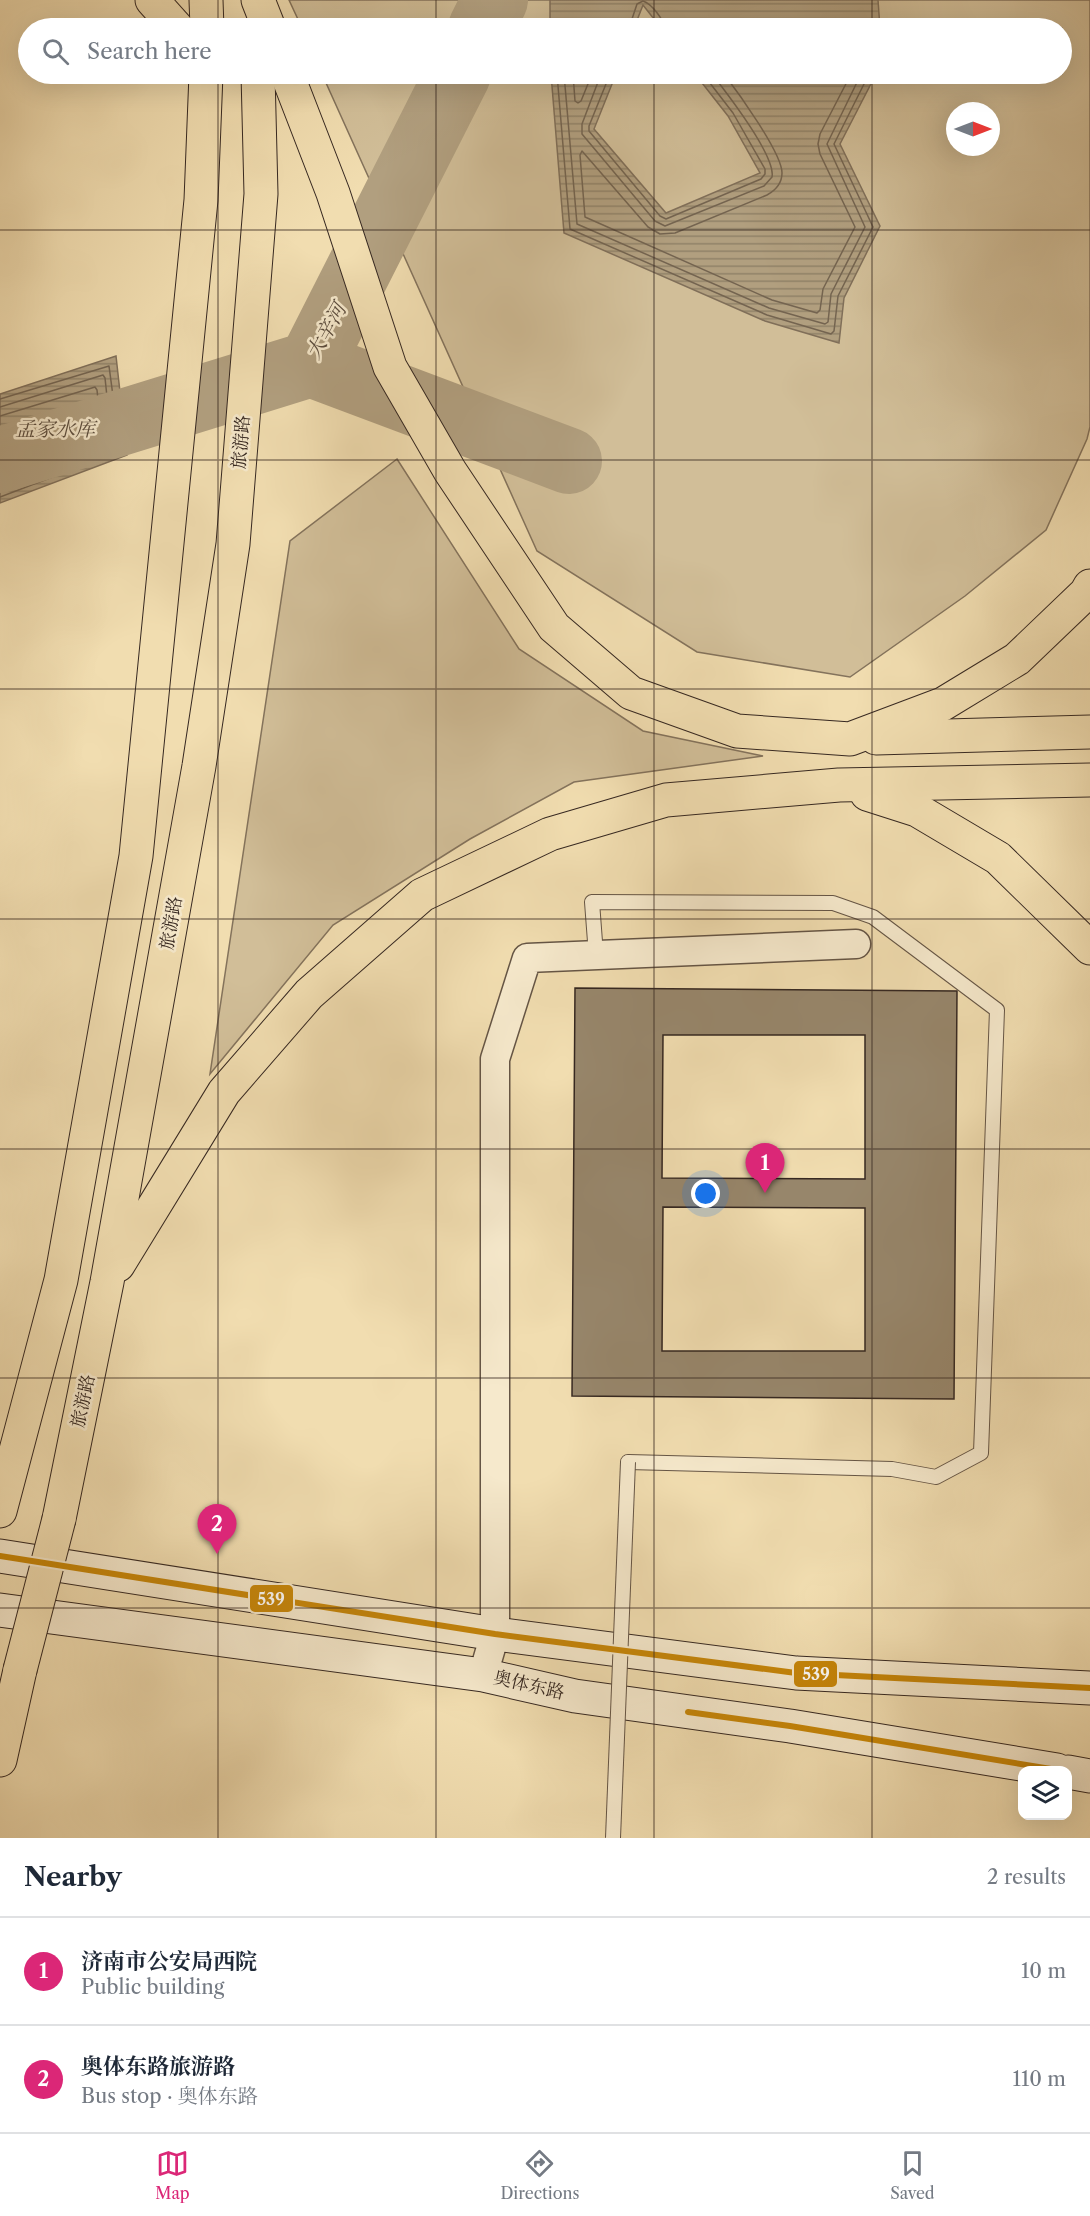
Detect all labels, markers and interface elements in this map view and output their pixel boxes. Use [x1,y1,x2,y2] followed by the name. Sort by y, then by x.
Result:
[18,18,1072,84] search box
[39,35,72,68] icon: search
[87,38,212,65] text: Search here
[946,102,1000,156] north arrow
[301,296,352,363] water label: 大辛河
[228,414,254,470] street label: 旅游路
[15,417,98,441] water label: 孟家水库
[155,895,187,951] street label: 旅游路
[746,1144,784,1193] pin: 1
[691,1179,720,1208] your location
[67,1372,99,1430] street label: 旅游路
[198,1504,236,1554] pin: 2
[249,1584,294,1613] line badge: 539
[257,1589,285,1609] text: 539
[793,1660,838,1688] line badge: 539
[802,1664,830,1684] text: 539
[491,1666,567,1704] street label: 奥体东路
[1018,1766,1072,1820] map controls
[1018,1766,1072,1820] button: layers
[24,1861,122,1893] text: Nearby
[987,1865,1066,1889] text: 2 results
[81,1948,257,1975] text: 济南市公安局西院
[39,1959,48,1983] text: 1
[1021,1959,1066,1983] text: 10 m
[81,1975,224,1999] text: Public building
[81,2053,235,2080] text: 奥体东路旅游路
[38,2067,49,2091] text: 2
[1013,2067,1066,2091] text: 110 m
[81,2084,258,2108] text: Bus stop · 奥体东路
[155,2147,190,2203] tab: Map
[500,2147,579,2203] tab: Directions
[890,2147,935,2203] tab: Saved

